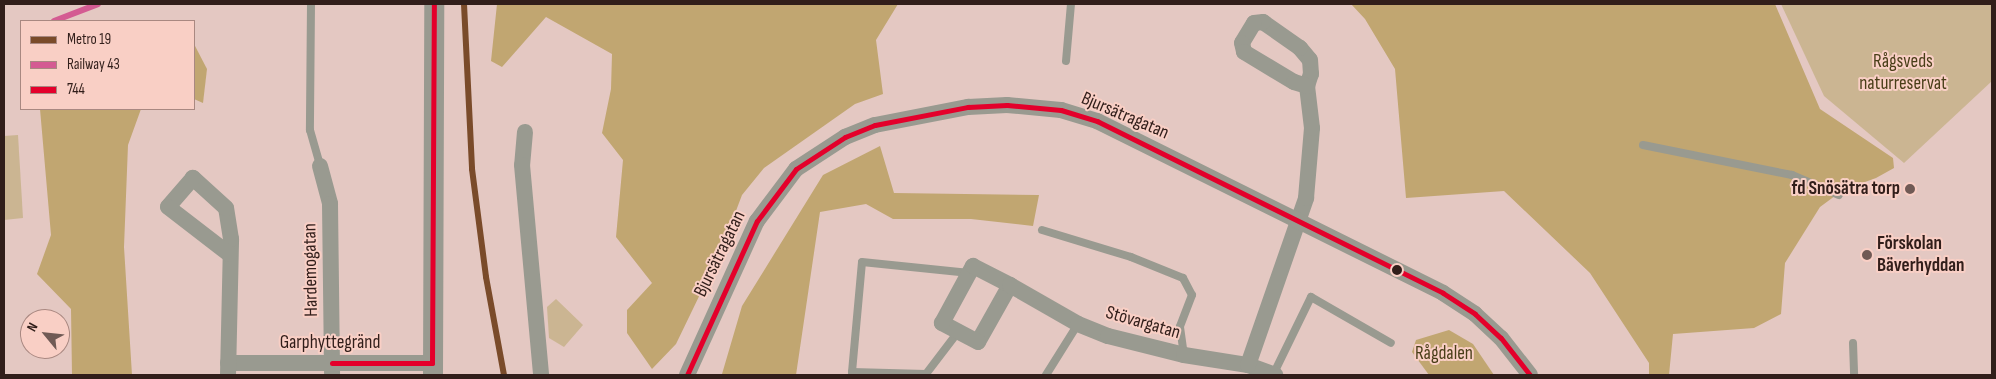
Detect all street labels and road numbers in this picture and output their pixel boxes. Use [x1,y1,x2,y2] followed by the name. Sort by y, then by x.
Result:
[1078,87,1172,145] street label: Bjursätragatan
[689,207,751,301] street label: Bjursätragatan
[299,223,323,317] street label: Hardemogatan
[1103,301,1183,345] street label: Stövargatan
[280,332,380,354] street label: Garphyttegränd

